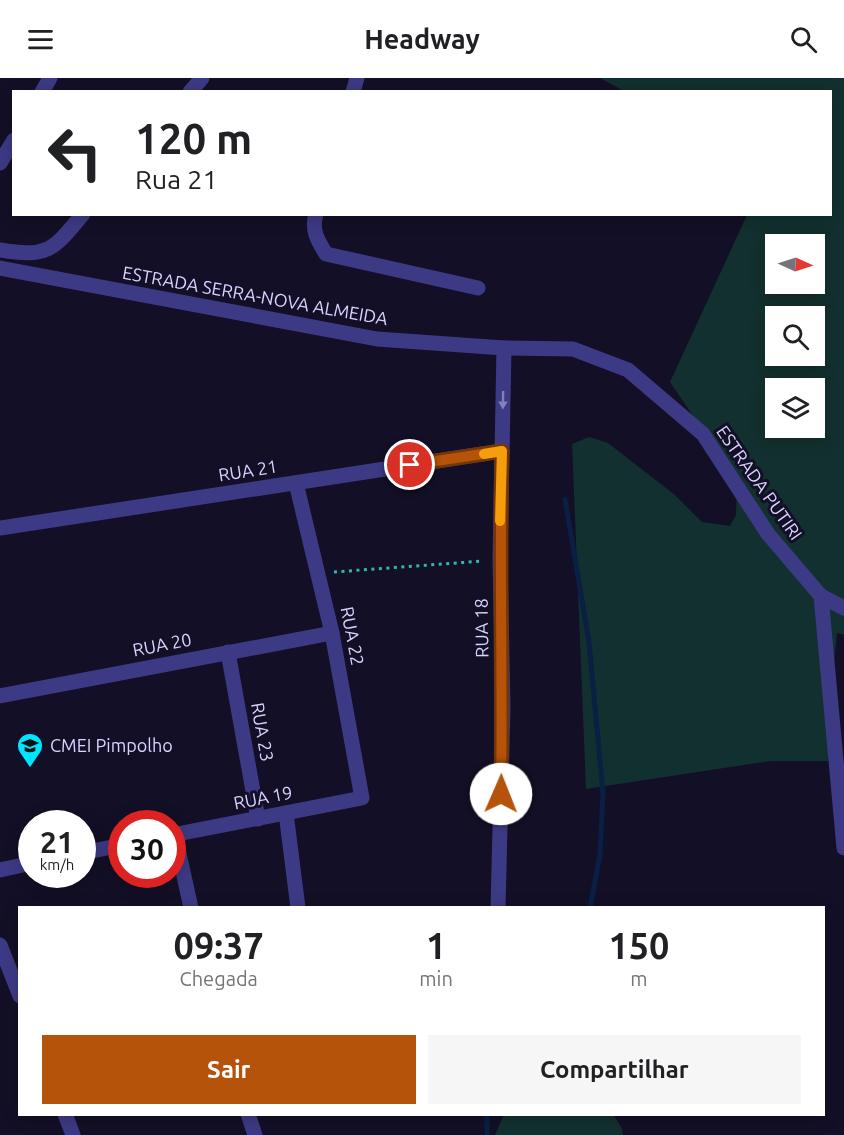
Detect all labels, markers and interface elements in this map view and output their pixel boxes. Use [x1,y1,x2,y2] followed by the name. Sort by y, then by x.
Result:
[24,23,57,56] icon: menu
[787,23,820,56] icon: search
[364,24,480,54] text: Headway
[36,114,114,192] icon: left
[135,115,252,162] text: 120 m
[135,164,218,194] text: Rua 21
[765,234,825,294] north arrow
[765,234,825,438] map controls
[121,262,390,328] street label: ESTRADA SERRA-NOVA ALMEIDA
[765,306,825,366] button: search
[765,378,825,438] button: layers
[498,390,508,409] one-way arrow
[713,421,807,543] street label: ESTRADA PUTIRI
[384,439,435,490] pin
[393,448,426,481] icon: arrive
[217,455,279,485] street label: RUA 21
[470,598,492,658] street label: RUA 18
[337,605,368,667] street label: RUA 22
[131,629,193,660] street label: RUA 20
[248,701,278,763] street label: RUA 23
[15,731,45,769] school or university icon: CMEI Pimpolho
[50,735,173,755] place label: CMEI Pimpolho
[469,762,533,826] position arrow
[232,782,294,813] street label: RUA 19
[108,810,186,888] speed limit sign: 30
[40,825,74,859] text: 21
[40,856,74,873] text: km/h
[174,925,264,966] text: 09:37
[426,925,446,966] text: 1
[608,925,669,966] text: 150
[179,967,258,990] text: Chegada
[419,967,453,990] text: min
[630,967,648,990] text: m
[42,1035,416,1104] button: Sair
[428,1035,801,1104] button: Compartilhar

